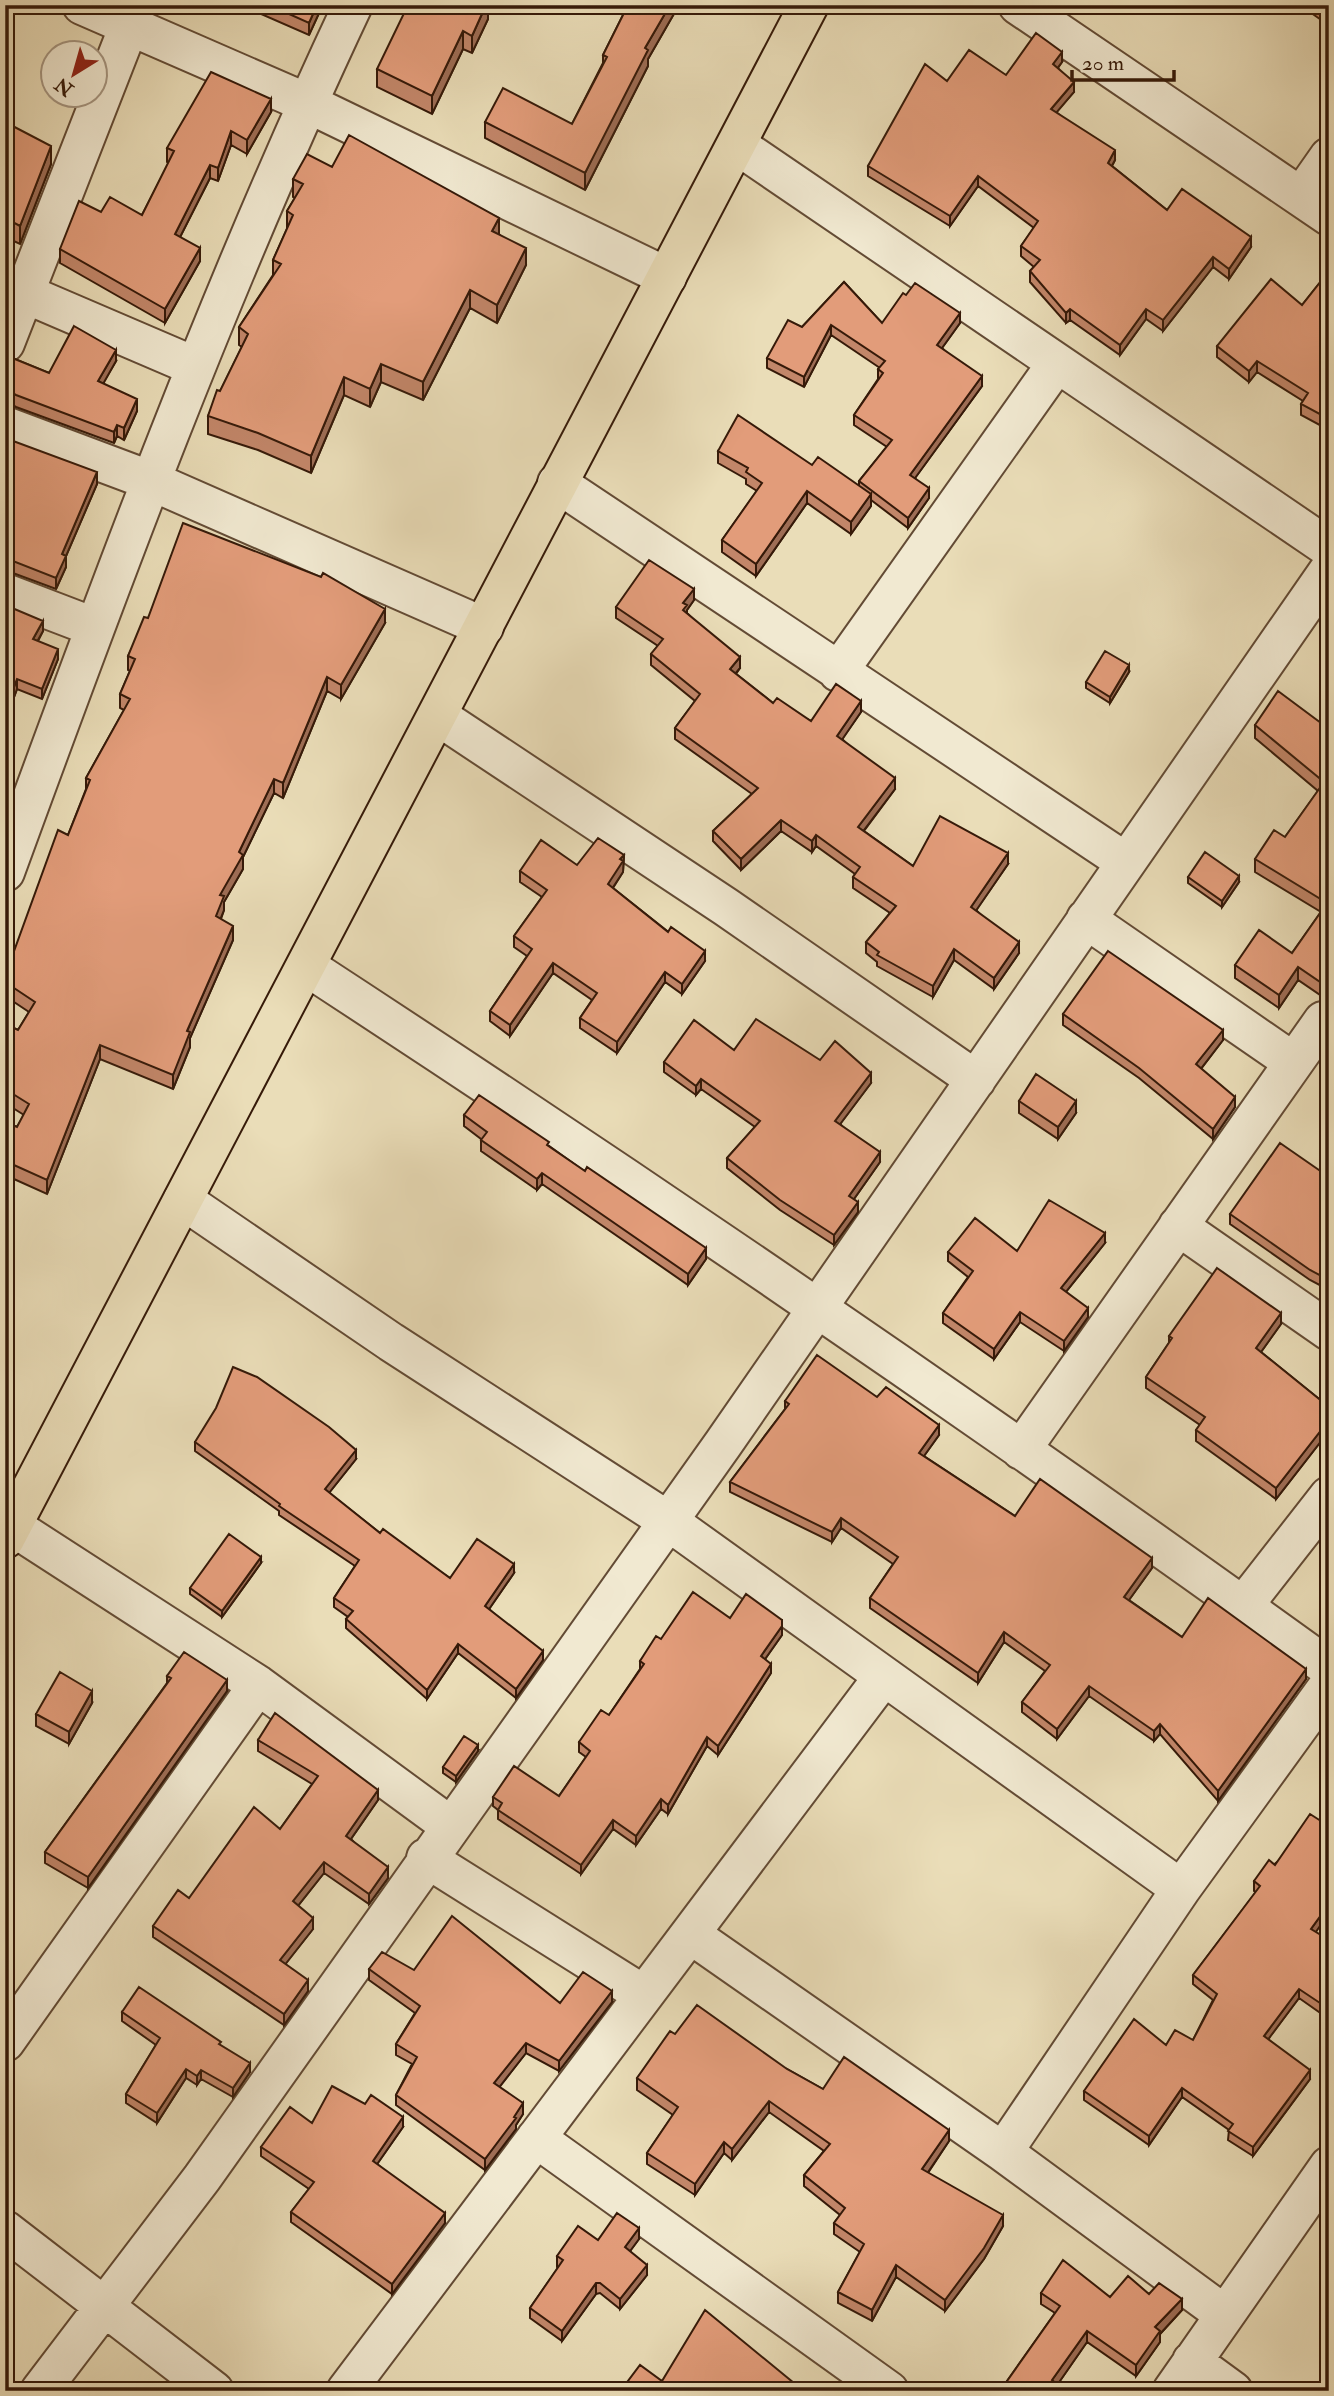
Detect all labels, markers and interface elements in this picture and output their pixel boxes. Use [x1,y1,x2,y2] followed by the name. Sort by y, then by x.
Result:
[38,38,108,108] north arrow
[1072,38,1173,82] scale bar
[1082,50,1124,77] text: 20 m
[50,71,79,102] text: N

